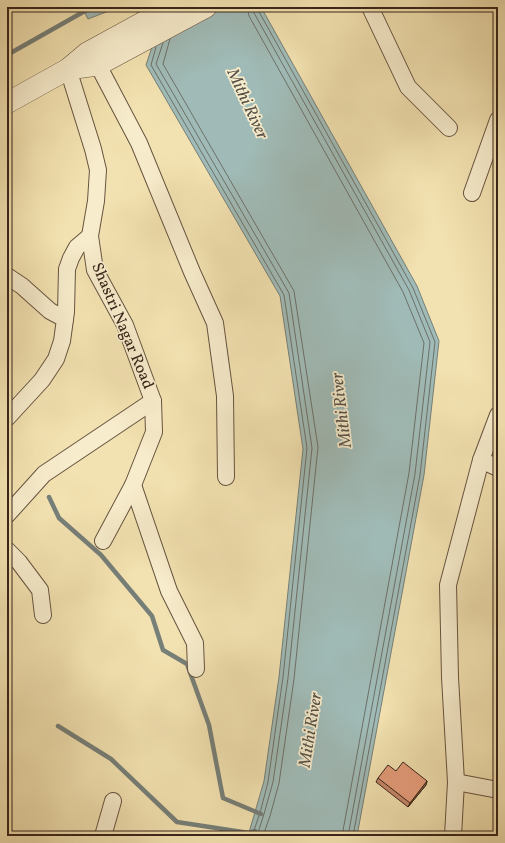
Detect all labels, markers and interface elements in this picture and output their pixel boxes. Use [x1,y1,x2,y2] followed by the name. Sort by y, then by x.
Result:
[220,64,274,144] water label: Mithi River
[85,259,159,393] street label: Shastri Nagar Road
[326,370,358,450] water label: Mithi River
[294,690,328,770] water label: Mithi River

